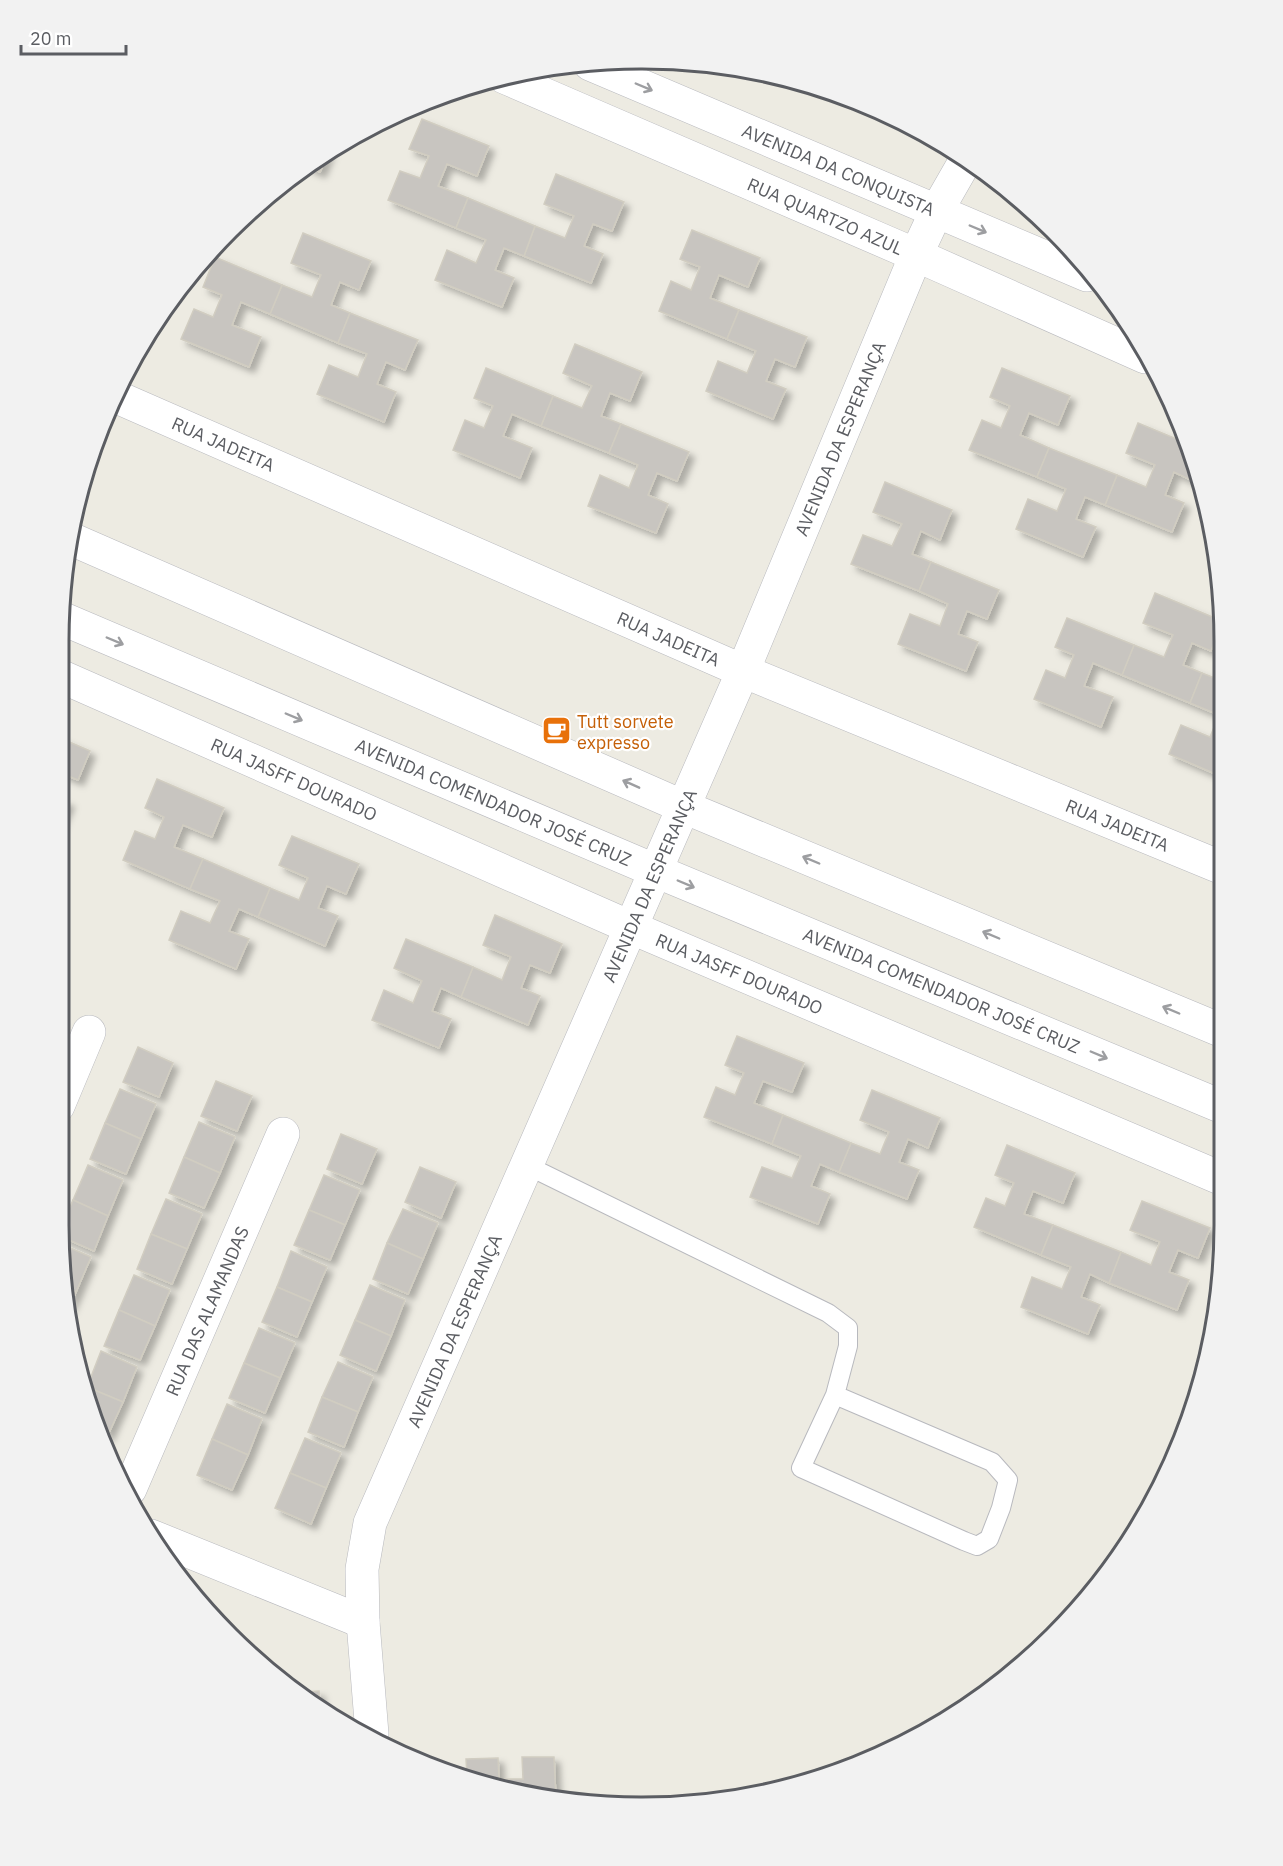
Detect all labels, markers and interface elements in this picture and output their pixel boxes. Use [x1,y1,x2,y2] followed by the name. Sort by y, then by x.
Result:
[21,18,126,56] scale bar
[30,27,72,50] text: 20 m
[635,82,653,93] one-way arrow
[739,118,939,221] street label: AVENIDA DA CONQUISTA
[744,172,907,260] street label: RUA QUARTZO AZUL
[968,224,986,236] one-way arrow
[789,337,891,539] street label: AVENIDA DA ESPERANÇA
[168,411,279,476] street label: RUA JADEITA
[614,606,724,671] street label: RUA JADEITA
[105,636,123,647] one-way arrow
[577,710,674,754] place label: Tutt sorvete expresso
[284,712,303,723] one-way arrow
[540,715,572,747] cafe icon: Tutt sorvete expresso
[207,732,381,826] street label: RUA JASFF DOURADO
[352,733,635,871] street label: AVENIDA COMENDADOR JOSÉ CRUZ
[622,777,640,788] one-way arrow
[597,785,702,986] street label: AVENIDA DA ESPERANÇA
[1062,793,1173,857] street label: RUA JADEITA
[802,854,820,865] one-way arrow
[676,879,695,890] one-way arrow
[800,922,1084,1058] street label: AVENIDA COMENDADOR JOSÉ CRUZ
[652,928,827,1019] street label: RUA JASFF DOURADO
[982,929,1000,940] one-way arrow
[1162,1004,1180,1015] one-way arrow
[1089,1050,1108,1061] one-way arrow
[160,1222,253,1399] street label: RUA DAS ALAMANDAS
[402,1230,507,1431] street label: AVENIDA DA ESPERANÇA

